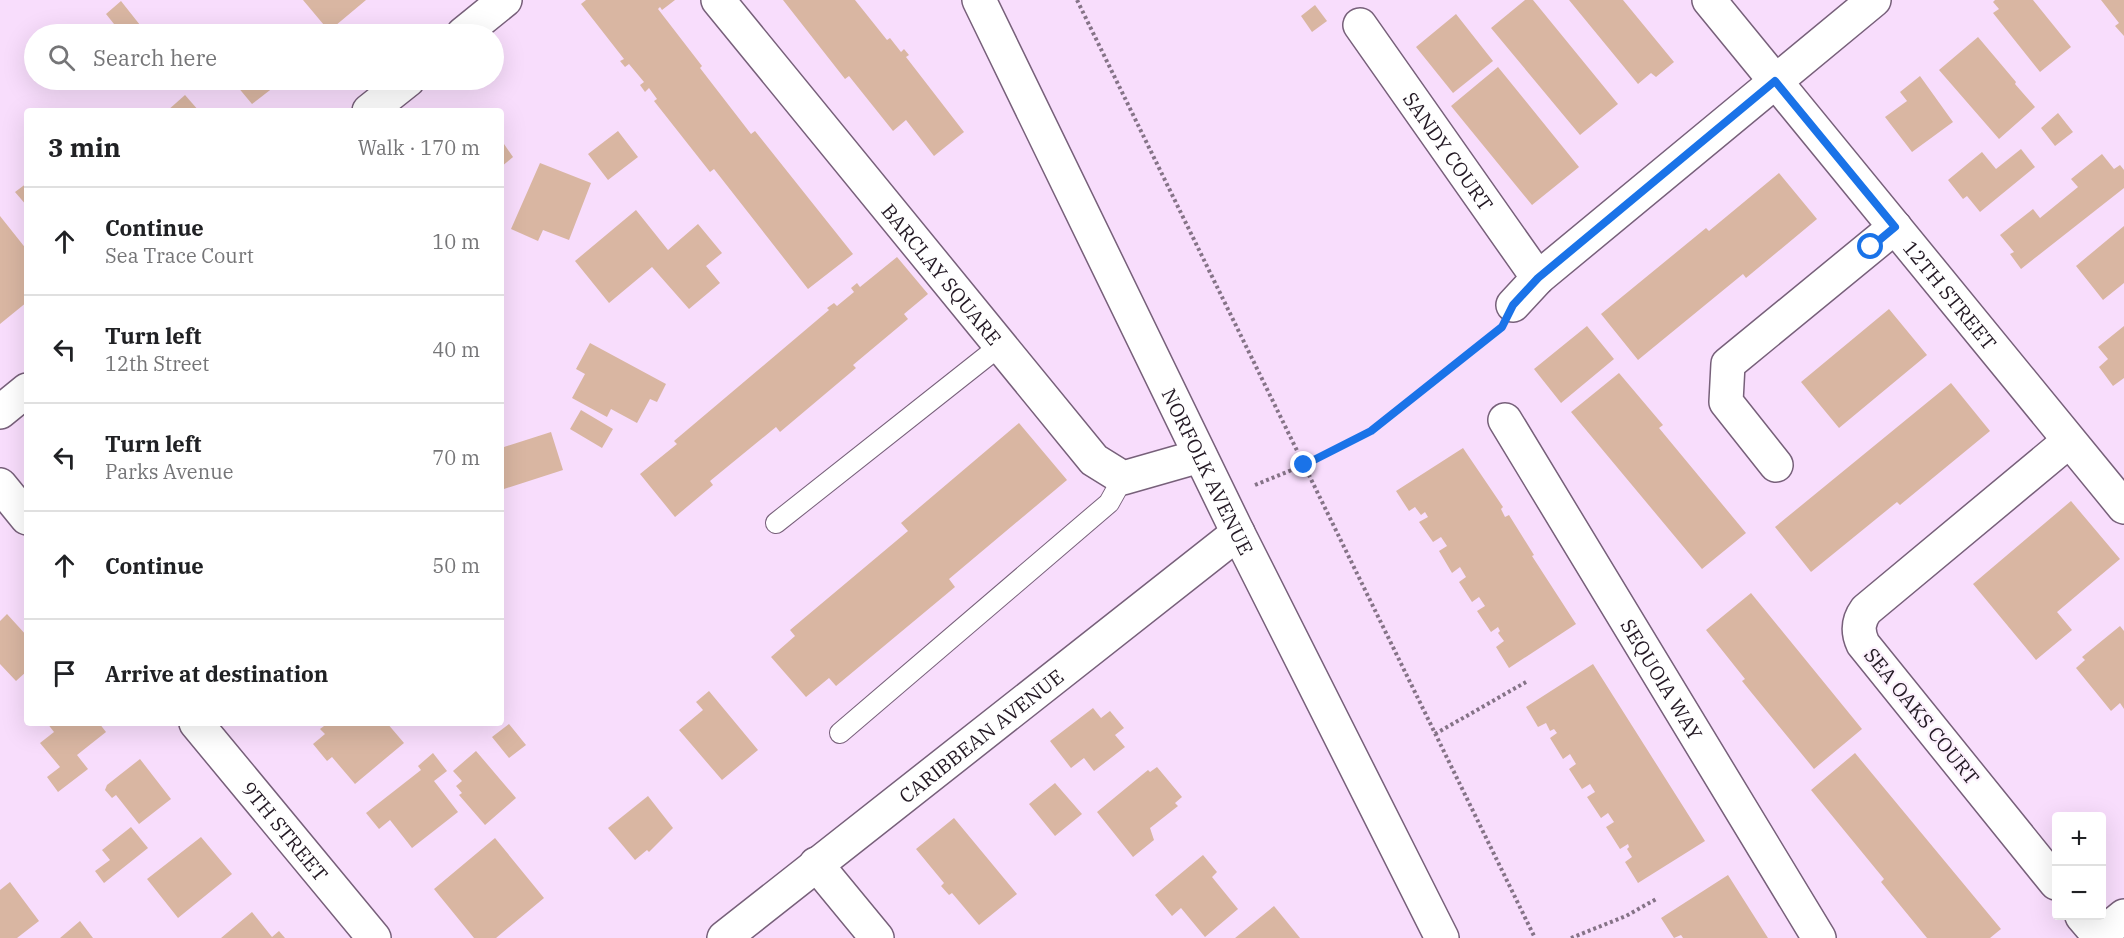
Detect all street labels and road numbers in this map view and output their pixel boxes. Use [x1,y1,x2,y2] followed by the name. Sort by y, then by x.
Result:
[1397,86,1500,216] street label: SANDY COURT
[876,198,1008,351] street label: BARCLAY SQUARE
[1897,234,2003,355] street label: 12TH STREET
[1156,383,1260,559] street label: NORFOLK AVENUE
[1615,613,1709,745] street label: SEQUOIA WAY
[1858,642,1986,790] street label: SEA OAKS COURT
[893,662,1069,809] street label: CARIBBEAN AVENUE
[236,775,335,886] street label: 9TH STREET

